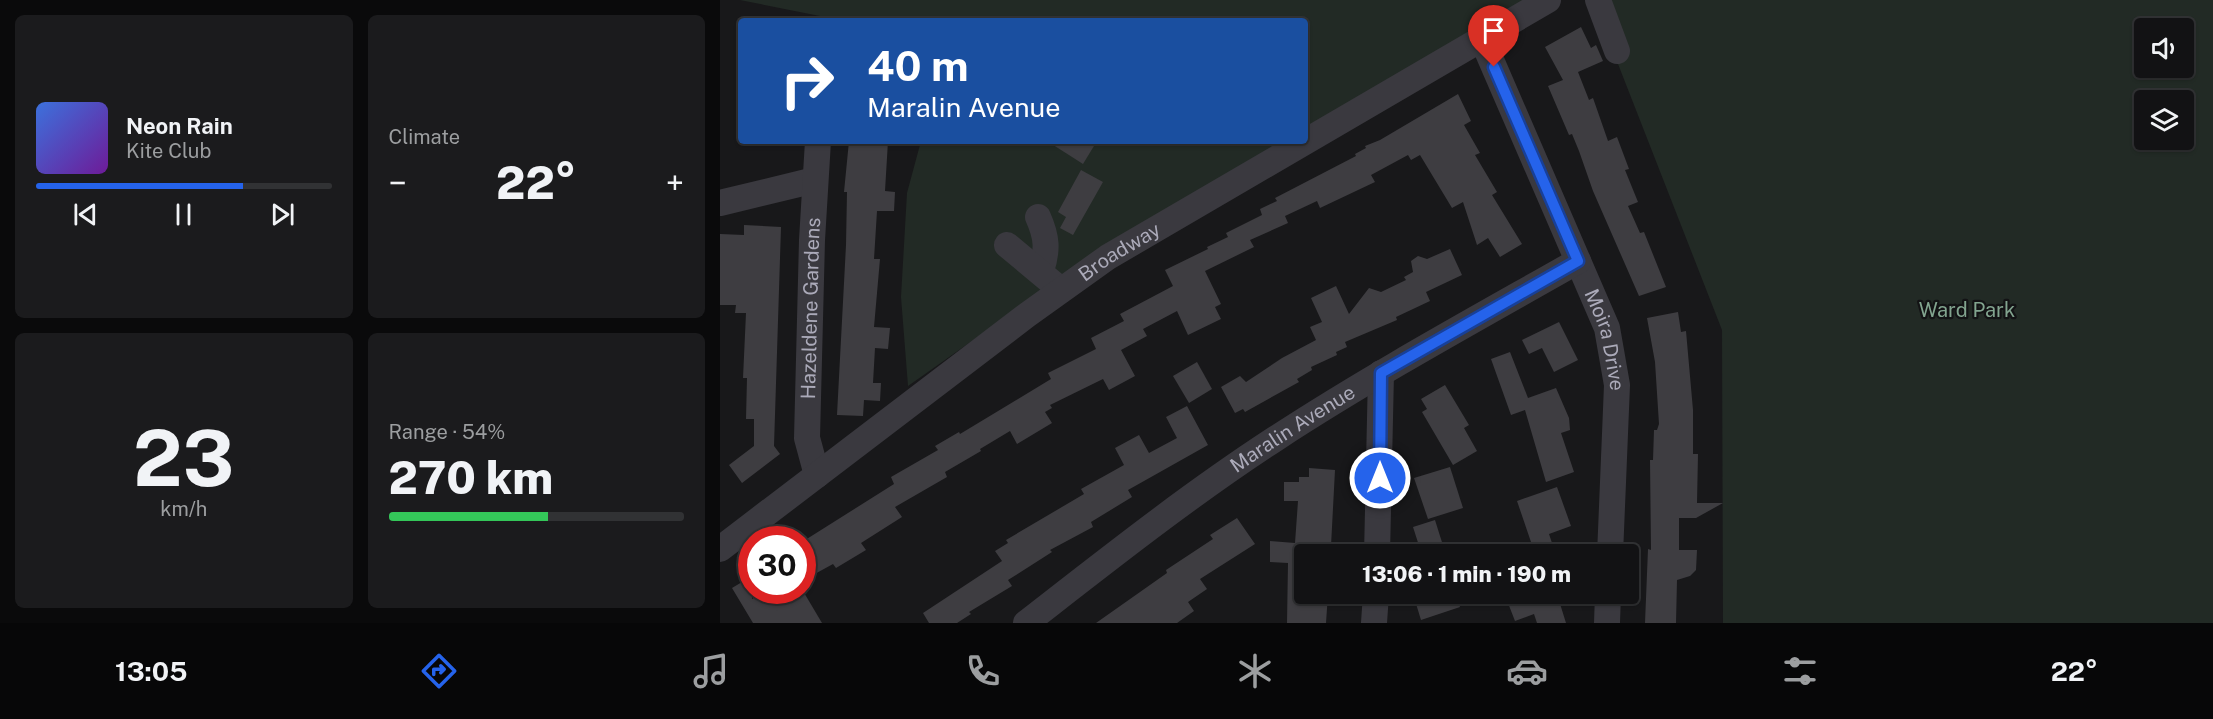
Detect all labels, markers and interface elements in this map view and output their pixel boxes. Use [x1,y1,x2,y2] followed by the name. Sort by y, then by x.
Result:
[1468,5,1519,67] pin
[1477,14,1510,47] icon: arrive
[2134,18,2194,150] map controls
[2134,18,2194,78] button: sound
[867,41,969,90] text: 40 m
[768,42,846,120] icon: right
[2134,90,2194,150] button: layers
[867,91,1061,123] text: Maralin Avenue
[126,113,233,139] text: Neon Rain
[389,125,460,149] text: Climate
[126,139,211,163] text: Kite Club
[496,156,576,209] text: 22°
[389,164,407,202] text: −
[666,164,684,202] text: +
[69,198,102,231] icon: previous
[167,198,200,231] icon: pause
[266,198,299,231] icon: next
[796,217,825,400] street label: Hazeldene Gardens
[1074,217,1165,286] street label: Broadway
[1580,285,1629,391] street label: Moira Drive
[1919,298,2015,322] park label: Ward Park
[1226,380,1359,478] street label: Maralin Avenue
[133,412,234,504] text: 23
[389,420,505,444] text: Range · 54%
[1348,446,1412,510] position arrow
[389,451,553,504] text: 270 km
[160,497,207,521] text: km/h
[738,526,816,604] speed limit sign: 30
[1362,561,1571,587] text: 13:06 · 1 min · 190 m
[418,650,460,692] icon: directions
[690,650,732,692] icon: music
[962,650,1004,692] icon: phone
[1234,650,1276,692] icon: climate
[1506,650,1548,692] icon: car
[1779,650,1821,692] icon: filters
[115,655,188,687] text: 13:05
[2051,655,2098,687] text: 22°

